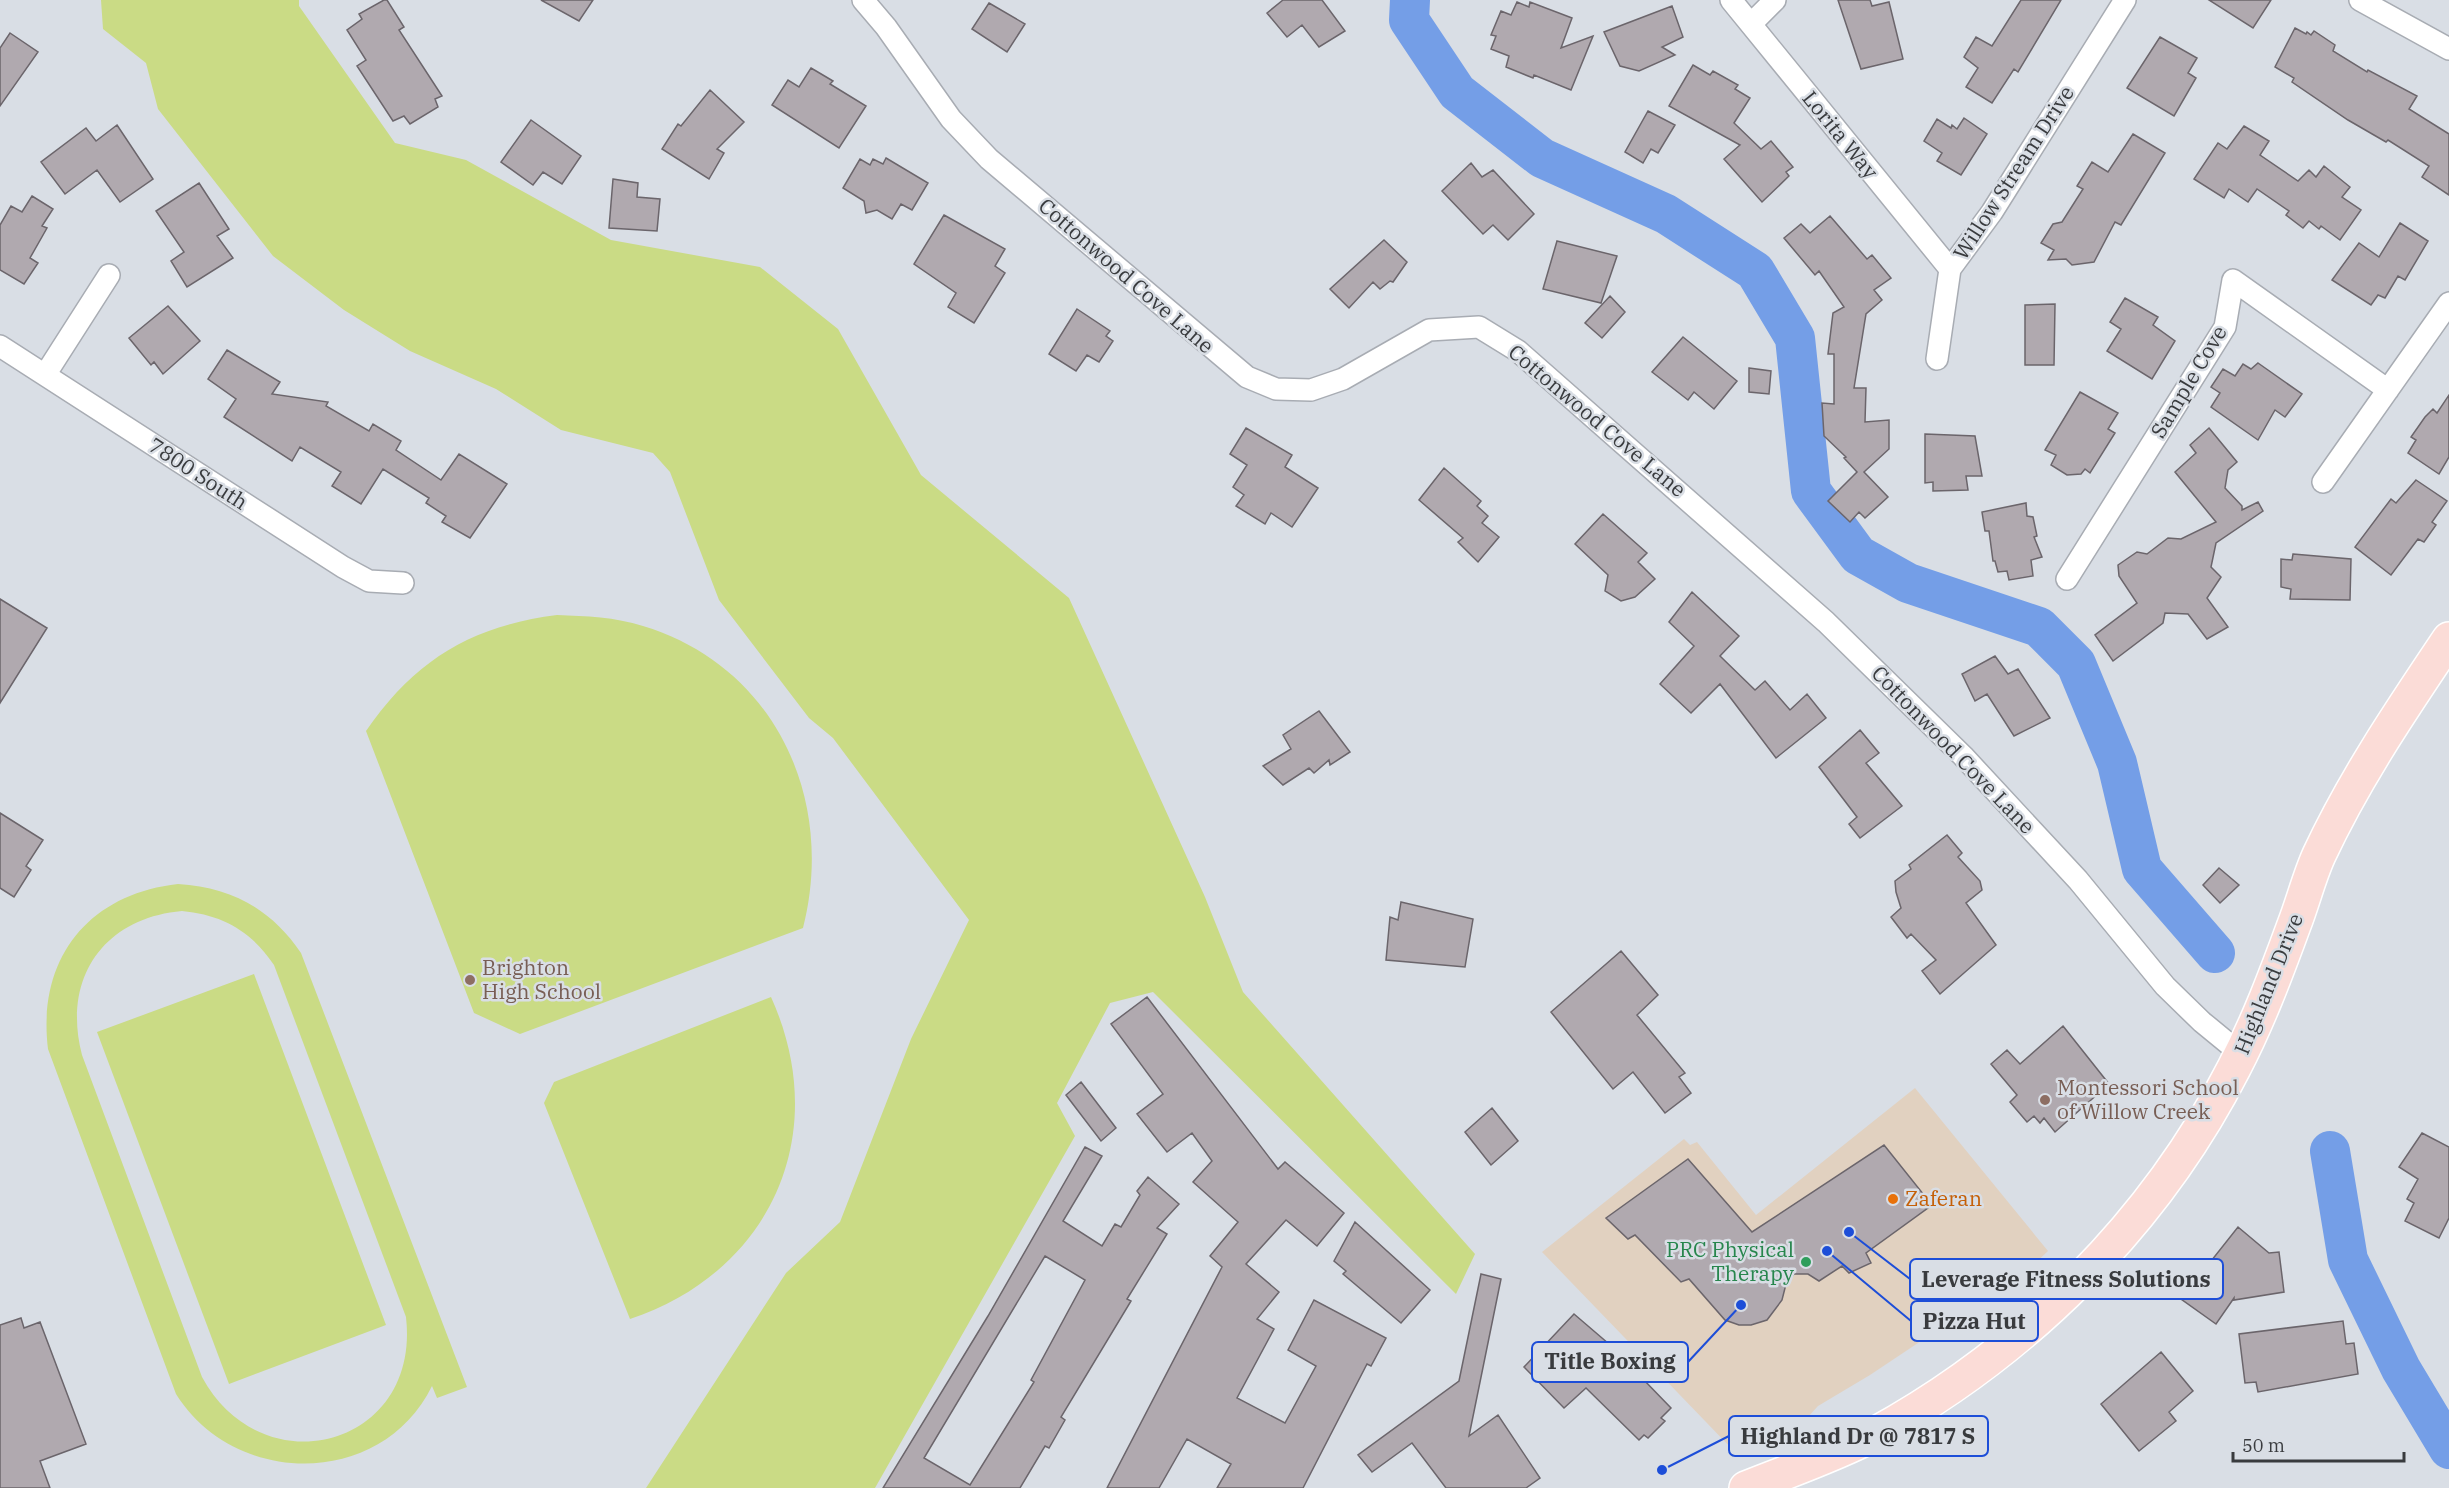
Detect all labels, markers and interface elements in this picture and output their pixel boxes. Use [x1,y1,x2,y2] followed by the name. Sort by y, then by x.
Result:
[1946,80,2080,265] street label: Willow Stream Drive
[1797,85,1885,185] street label: Lorita Way
[1033,191,1220,359] street label: Cottonwood Cove Lane
[2144,320,2233,443] street label: Sample Cove
[1503,338,1692,503] street label: Cottonwood Cove Lane
[144,431,254,516] street label: 7800 South
[1866,659,2041,839] street label: Cottonwood Cove Lane
[2227,909,2309,1058] street label: Highland Drive
[482,953,601,1005] place label: Brighton High School
[463,973,477,987] marker: Brighton High School
[2057,1073,2239,1125] place label: Montessori School of Willow Creek
[2038,1093,2052,1107] marker: Montessori School of Willow Creek
[1905,1184,1982,1212] place label: Zaferan
[1886,1192,1900,1206] marker: Zaferan
[1666,1235,1795,1287] place label: PRC Physical Therapy
[1799,1255,1813,1269] marker: PRC Physical Therapy
[1910,1259,2223,1299] callout: Leverage Fitness Solutions
[1921,1264,2211,1293] text: Leverage Fitness Solutions
[1911,1301,2038,1341] callout: Pizza Hut
[1923,1306,2025,1335] text: Pizza Hut
[1532,1342,1688,1382] callout: Title Boxing
[1544,1346,1676,1375] text: Title Boxing
[1729,1416,1988,1456] callout: Highland Dr @ 7817 S
[1741,1421,1975,1450] text: Highland Dr @ 7817 S
[2233,1425,2404,1463] scale bar
[2242,1434,2285,1457] text: 50 m

